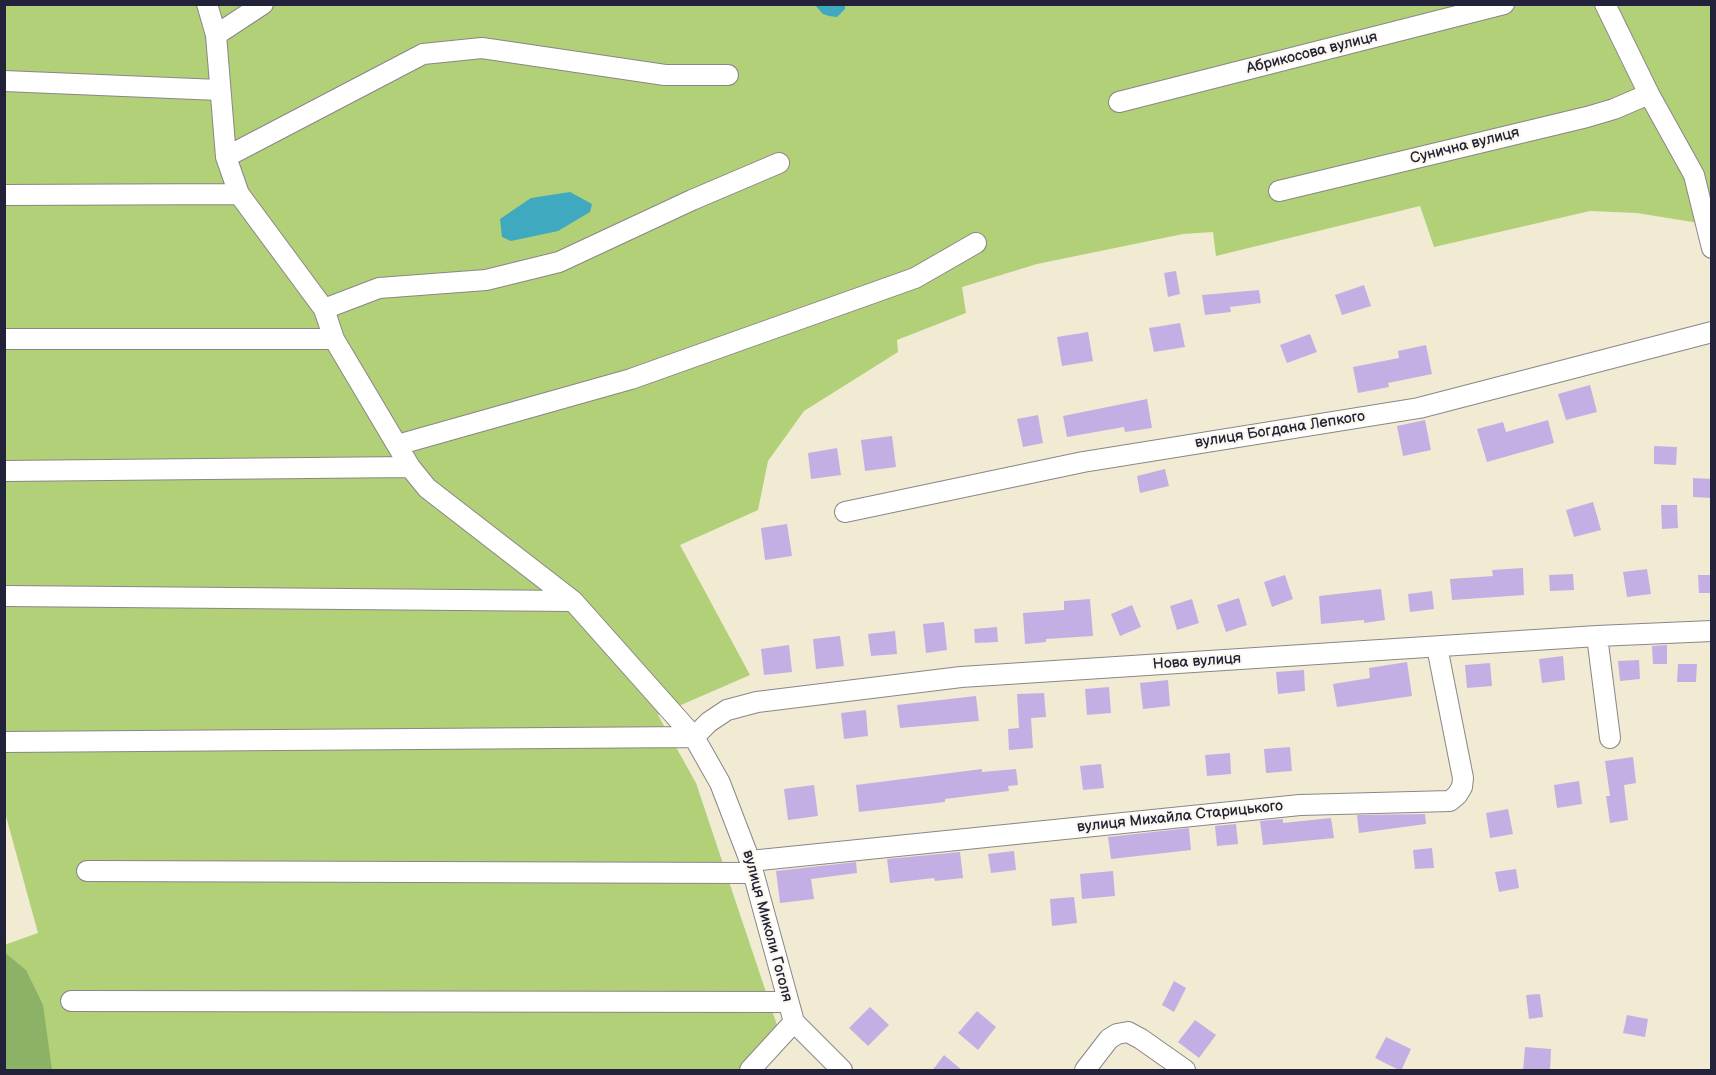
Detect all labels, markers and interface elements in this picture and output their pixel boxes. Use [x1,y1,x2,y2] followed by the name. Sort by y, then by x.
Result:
[1245,28,1379,78] street label: Абрикосова вулиця
[1409,124,1521,168] street label: Сунична вулиця
[1194,408,1366,452] street label: вулиця Богдана Лепкого
[1152,650,1242,674] street label: Нова вулиця
[1076,797,1284,837] street label: вулиця Михайла Старицького
[738,848,796,1004] street label: вулиця Миколи Гоголя

